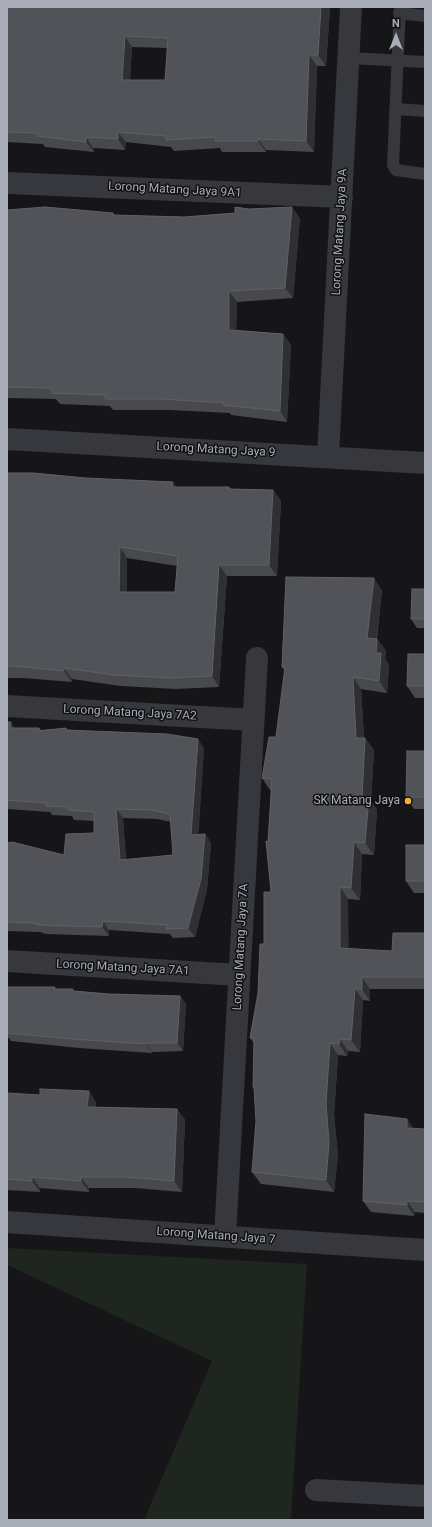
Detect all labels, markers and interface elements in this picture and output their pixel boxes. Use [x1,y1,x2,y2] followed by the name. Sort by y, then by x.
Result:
[376,16,416,56] north arrow
[392,17,400,30] text: N
[329,168,351,296] street label: Lorong Matang Jaya 9A
[108,179,242,201] street label: Lorong Matang Jaya 9A1
[156,440,276,460] street label: Lorong Matang Jaya 9
[63,702,197,724] street label: Lorong Matang Jaya 7A2
[313,794,400,808] place label: SK Matang Jaya
[403,796,413,806] marker: SK Matang Jaya
[230,883,252,1011] street label: Lorong Matang Jaya 7A
[56,957,190,979] street label: Lorong Matang Jaya 7A1
[156,1225,276,1247] street label: Lorong Matang Jaya 7

